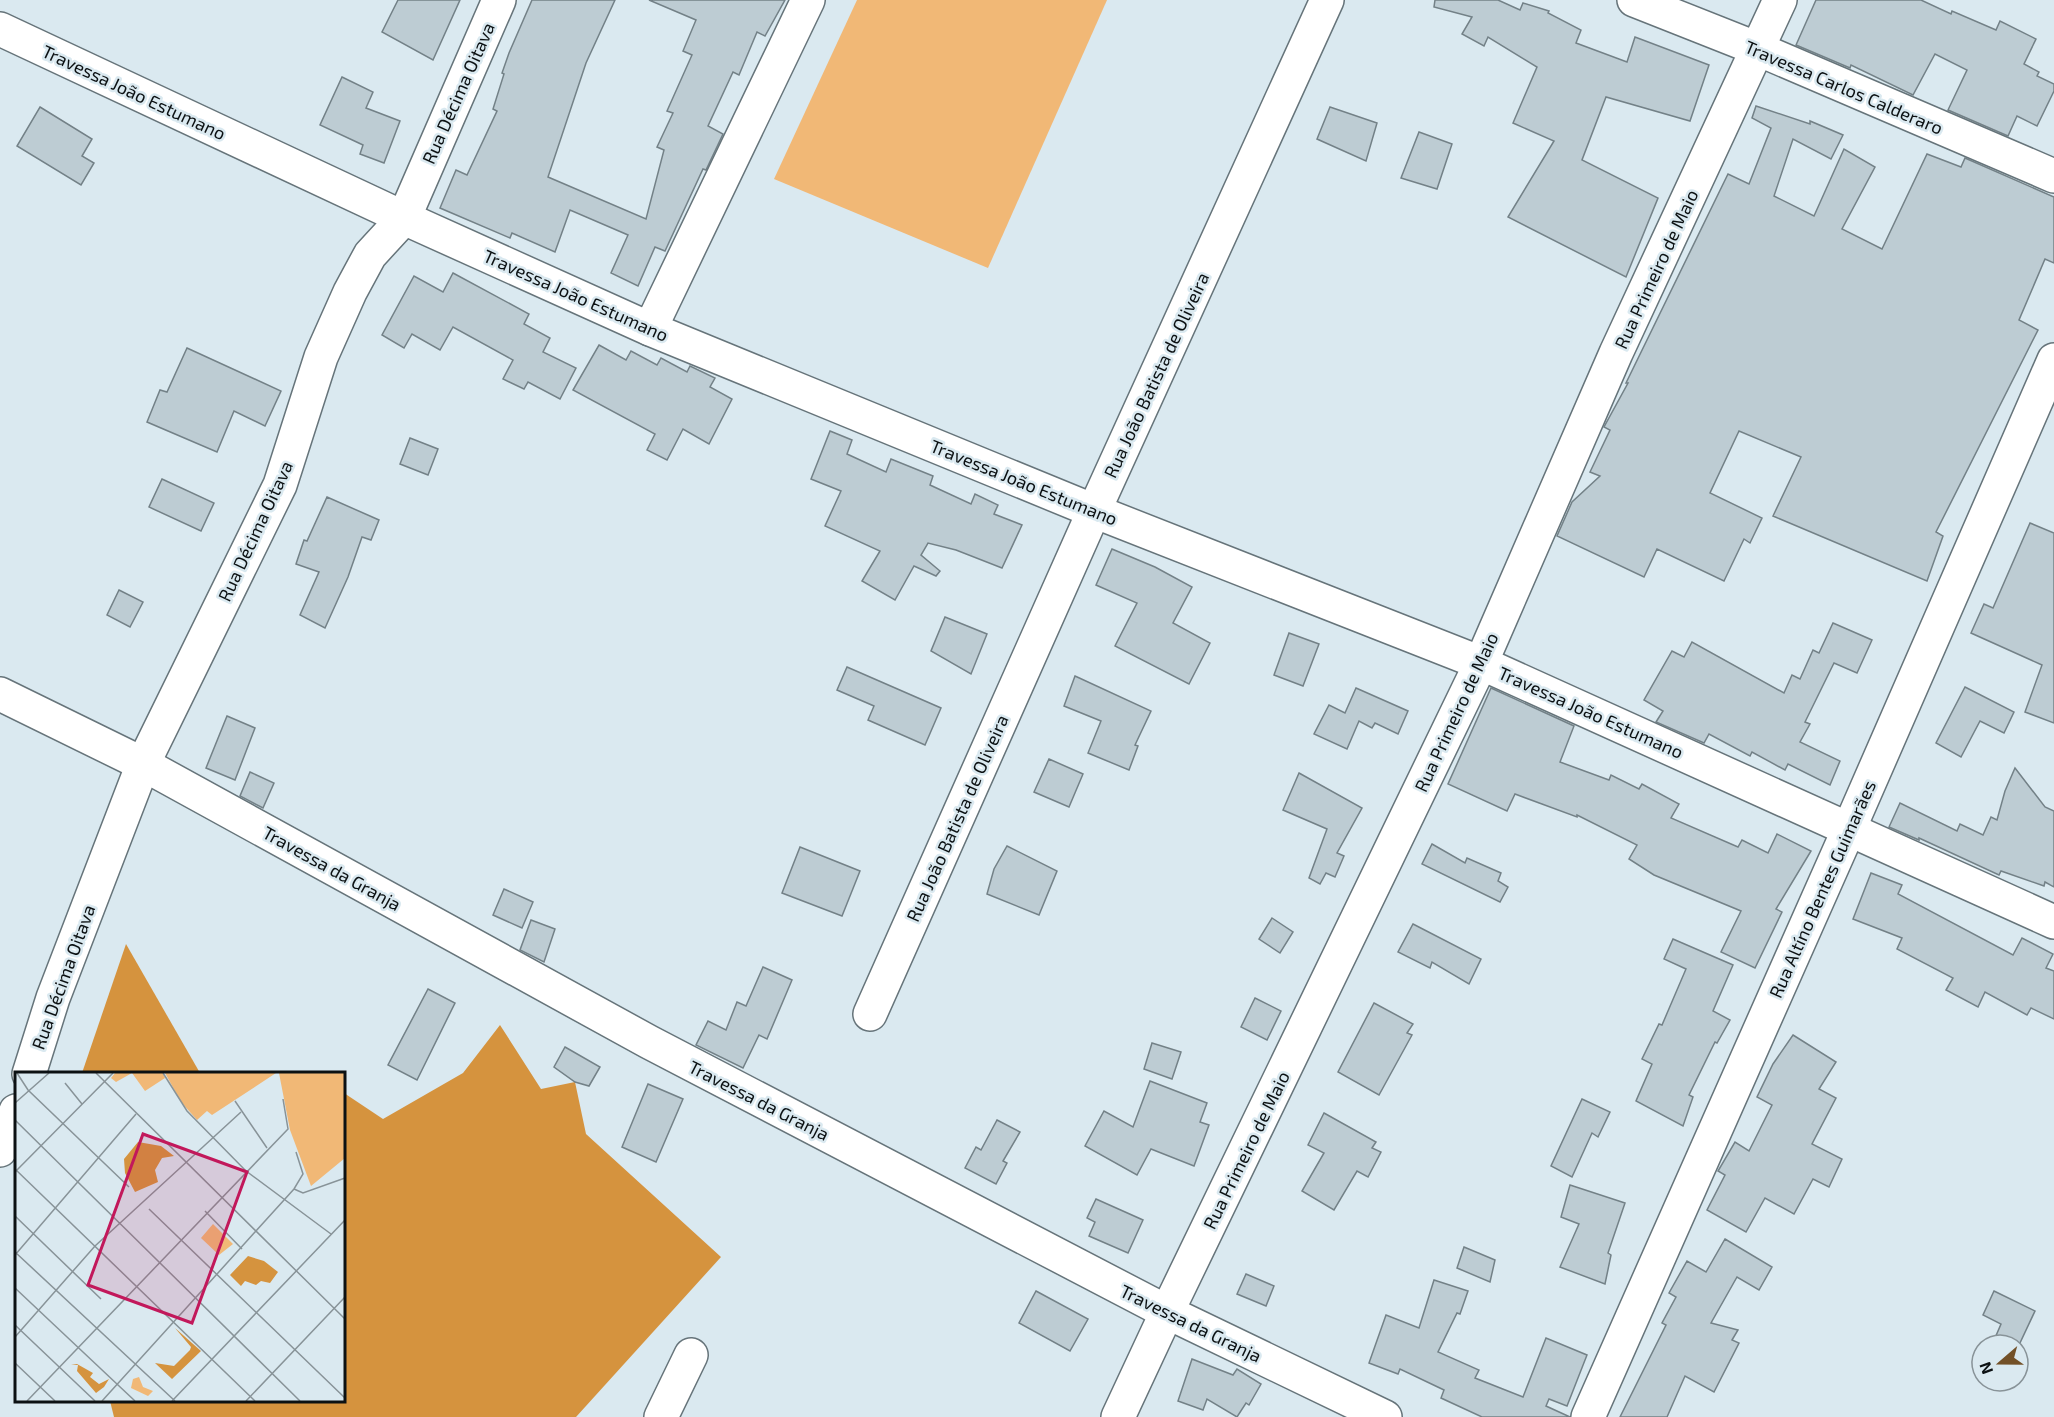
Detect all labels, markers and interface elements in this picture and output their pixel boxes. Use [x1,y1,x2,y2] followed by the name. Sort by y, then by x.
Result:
[417,19,499,167] street label: Rua Décima Oitava
[1742,35,1946,139] street label: Travessa Carlos Calderaro
[39,40,229,144] street label: Travessa João Estumano
[1609,186,1703,352] street label: Rua Primeiro de Maio
[480,244,672,346] street label: Travessa João Estumano
[1099,269,1213,481] street label: Rua João Batista de Oliveira
[927,434,1121,530] street label: Travessa João Estumano
[213,457,297,605] street label: Rua Décima Oitava
[1409,629,1503,795] street label: Rua Primeiro de Maio
[1495,661,1687,763] street label: Travessa João Estumano
[901,711,1013,925] street label: Rua João Batista de Oliveira
[1764,777,1880,1001] street label: Rua Altíno Bentes Guimarães
[259,821,405,915] street label: Travessa da Granja
[27,902,99,1052] street label: Rua Décima Oitava
[685,1055,833,1145] street label: Travessa da Granja
[1198,1067,1294,1233] street label: Rua Primeiro de Maio
[15,1072,345,1402] inset map
[1117,1279,1265,1367] street label: Travessa da Granja
[1970,1333,2030,1393] north arrow
[1975,1360,1996,1377] text: N

